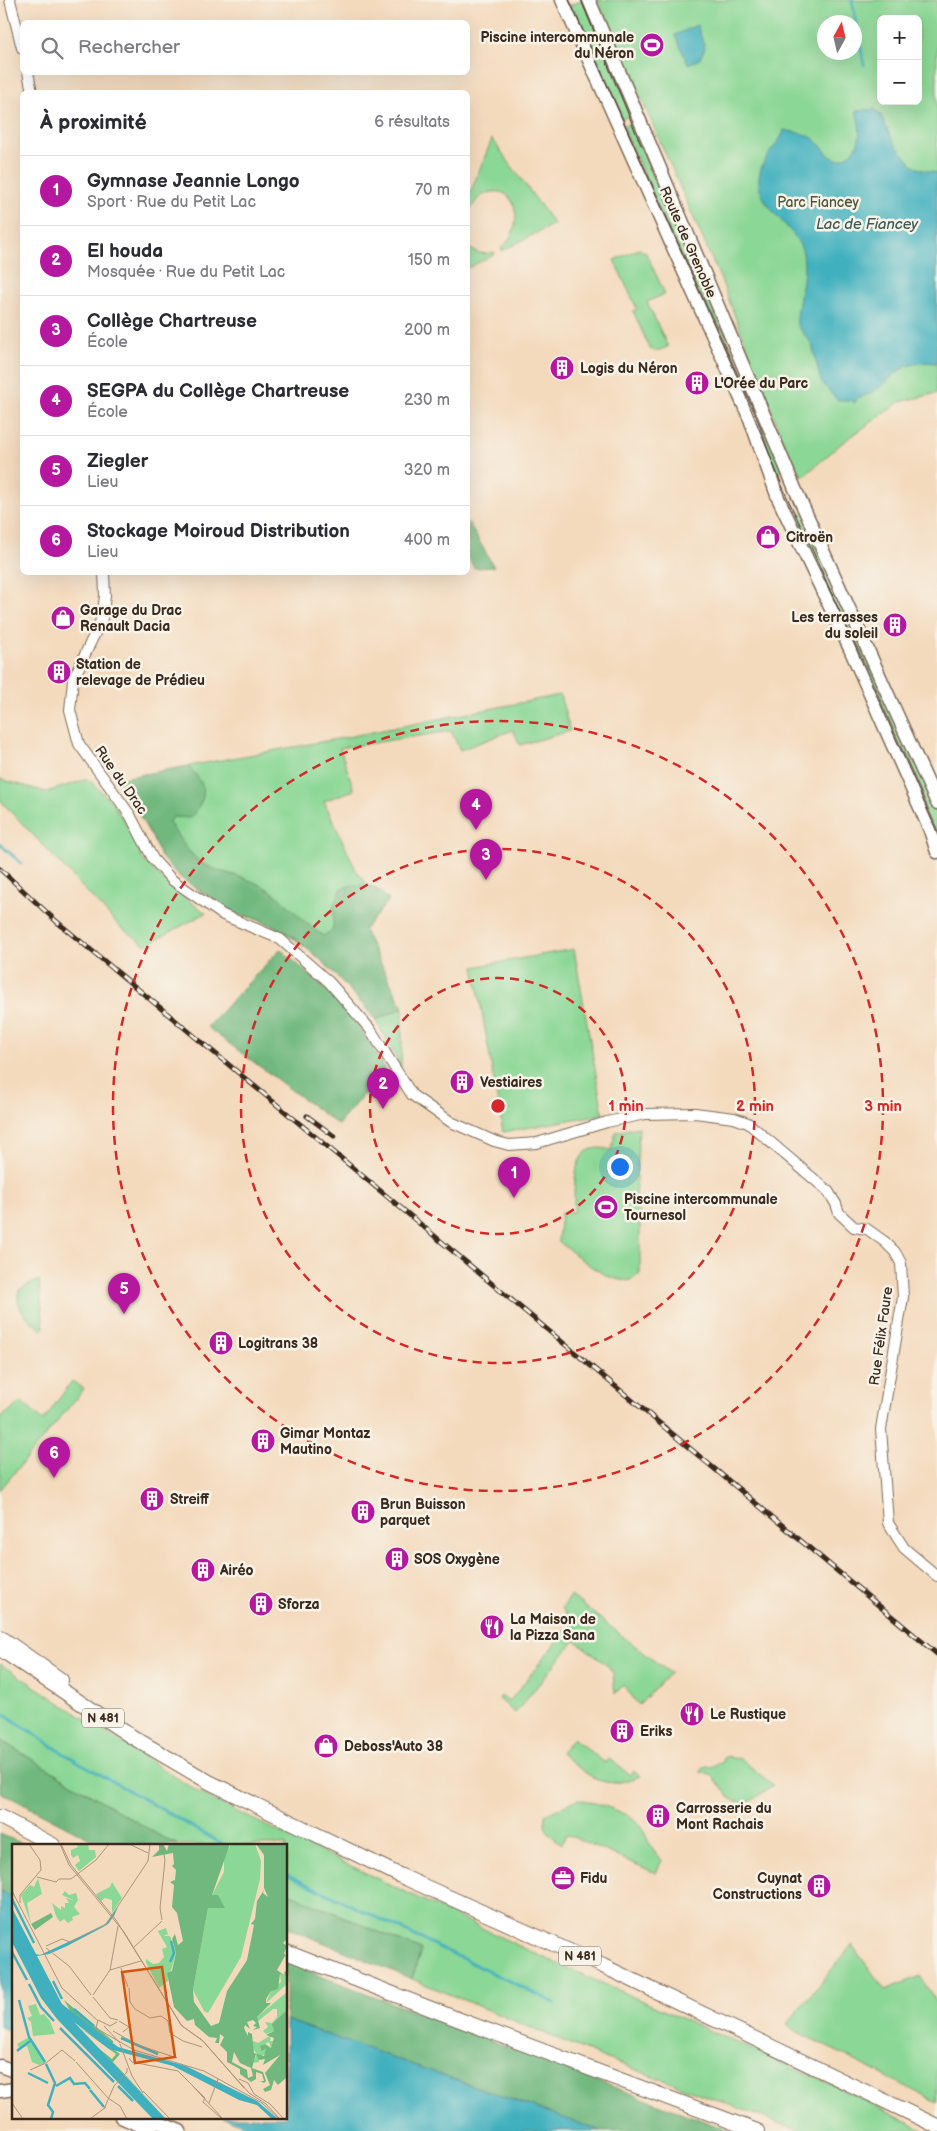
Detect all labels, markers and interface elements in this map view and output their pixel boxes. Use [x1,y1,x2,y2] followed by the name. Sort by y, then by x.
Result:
[817,15,862,60] north arrow
[877,15,922,105] map controls
[877,15,922,60] button: +
[20,20,470,75] search box
[480,29,634,62] place label: Piscine intercommunale du Néron
[639,32,665,58] sports icon: Piscine intercommunale du Néron
[38,34,66,62] icon: search
[78,36,180,59] text: Rechercher
[877,60,922,105] button: −
[40,110,147,135] text: À proximité
[374,113,450,132] text: 6 résultats
[87,170,300,193] text: Gymnase Jeannie Longo
[53,181,59,200] text: 1
[415,181,450,200] text: 70 m
[656,184,720,300] street label: Route de Grenoble
[87,193,256,212] text: Sport · Rue du Petit Lac
[777,194,859,211] park label: Parc Fiancey
[816,215,919,234] water label: Lac de Fiancey
[87,240,163,263] text: El houda
[51,251,61,270] text: 2
[408,251,450,270] text: 150 m
[87,263,285,282] text: Mosquée · Rue du Petit Lac
[87,310,257,333] text: Collège Chartreuse
[51,321,61,340] text: 3
[404,321,450,340] text: 200 m
[87,333,128,352] text: École
[549,355,575,381] building icon: Logis du Néron
[580,360,678,377] place label: Logis du Néron
[684,370,710,396] building icon: L'Orée du Parc
[714,375,808,392] place label: L'Orée du Parc
[87,380,349,403] text: SEGPA du Collège Chartreuse
[51,391,61,410] text: 4
[404,391,450,410] text: 230 m
[87,403,128,422] text: École
[87,450,148,473] text: Ziegler
[51,461,61,480] text: 5
[404,461,450,480] text: 320 m
[87,473,118,492] text: Lieu
[87,520,350,543] text: Stockage Moiroud Distribution
[755,524,781,550] shop icon: Citroën
[786,529,833,546] place label: Citroën
[51,531,61,550] text: 6
[404,531,450,550] text: 400 m
[87,543,118,562] text: Lieu
[80,602,182,635] place label: Garage du Drac Renault Dacia
[50,605,76,631] shop icon: Garage du Drac Renault Dacia
[791,609,878,642] place label: Les terrasses du soleil
[882,612,908,638] building icon: Les terrasses du soleil
[76,656,205,689] place label: Station de relevage de Prédieu
[46,659,72,685] building icon: Station de relevage de Prédieu
[91,742,151,818] street label: Rue du Drac
[460,789,492,830] pin: 4
[470,839,502,880] pin: 3
[367,1068,399,1109] pin: 2
[449,1069,475,1095] building icon: Vestiaires
[480,1074,542,1091] place label: Vestiaires
[489,1097,507,1115] centre of rings
[608,1097,644,1116] text: 1 min
[736,1097,774,1116] text: 2 min
[864,1097,902,1116] text: 3 min
[607,1154,633,1180] your location
[498,1157,530,1198] pin: 1
[624,1191,778,1224] place label: Piscine intercommunale Tournesol
[593,1194,619,1220] sports icon: Piscine intercommunale Tournesol
[108,1273,140,1314] pin: 5
[866,1285,896,1387] street label: Rue Félix Faure
[208,1330,234,1356] building icon: Logitrans 38
[238,1335,318,1352] place label: Logitrans 38
[280,1425,370,1458] place label: Gimar Montaz Mautino
[250,1428,276,1454] building icon: Gimar Montaz Mautino
[38,1437,70,1478] pin: 6
[139,1486,165,1512] building icon: Streiff
[170,1491,210,1508] place label: Streiff
[380,1496,466,1529] place label: Brun Buisson parquet
[350,1499,376,1525] building icon: Brun Buisson parquet
[384,1546,410,1572] building icon: SOS Oxygène
[414,1551,500,1568] place label: SOS Oxygène
[190,1557,216,1583] building icon: Airéo
[219,1562,254,1579] place label: Airéo
[248,1591,274,1617] building icon: Sforza
[278,1596,319,1613] place label: Sforza
[510,1611,596,1644] place label: La Maison de la Pizza Sana
[479,1614,505,1640] restaurant icon: La Maison de la Pizza Sana
[679,1701,705,1727] restaurant icon: Le Rustique
[710,1706,786,1723] place label: Le Rustique
[82,1709,124,1728] road number: N 481
[609,1718,635,1744] building icon: Eriks
[640,1723,672,1740] place label: Eriks
[313,1733,339,1759] shop icon: Deboss'Auto 38
[344,1738,443,1755] place label: Deboss'Auto 38
[676,1800,772,1833] place label: Carrosserie du Mont Rachais
[645,1803,671,1829] building icon: Carrosserie du Mont Rachais
[12,1844,288,2118] inset map
[550,1865,576,1891] office icon: Fidu
[580,1870,608,1887] place label: Fidu
[713,1870,802,1903] place label: Cuynat Constructions
[806,1873,832,1899] building icon: Cuynat Constructions
[559,1946,601,1965] road number: N 481

